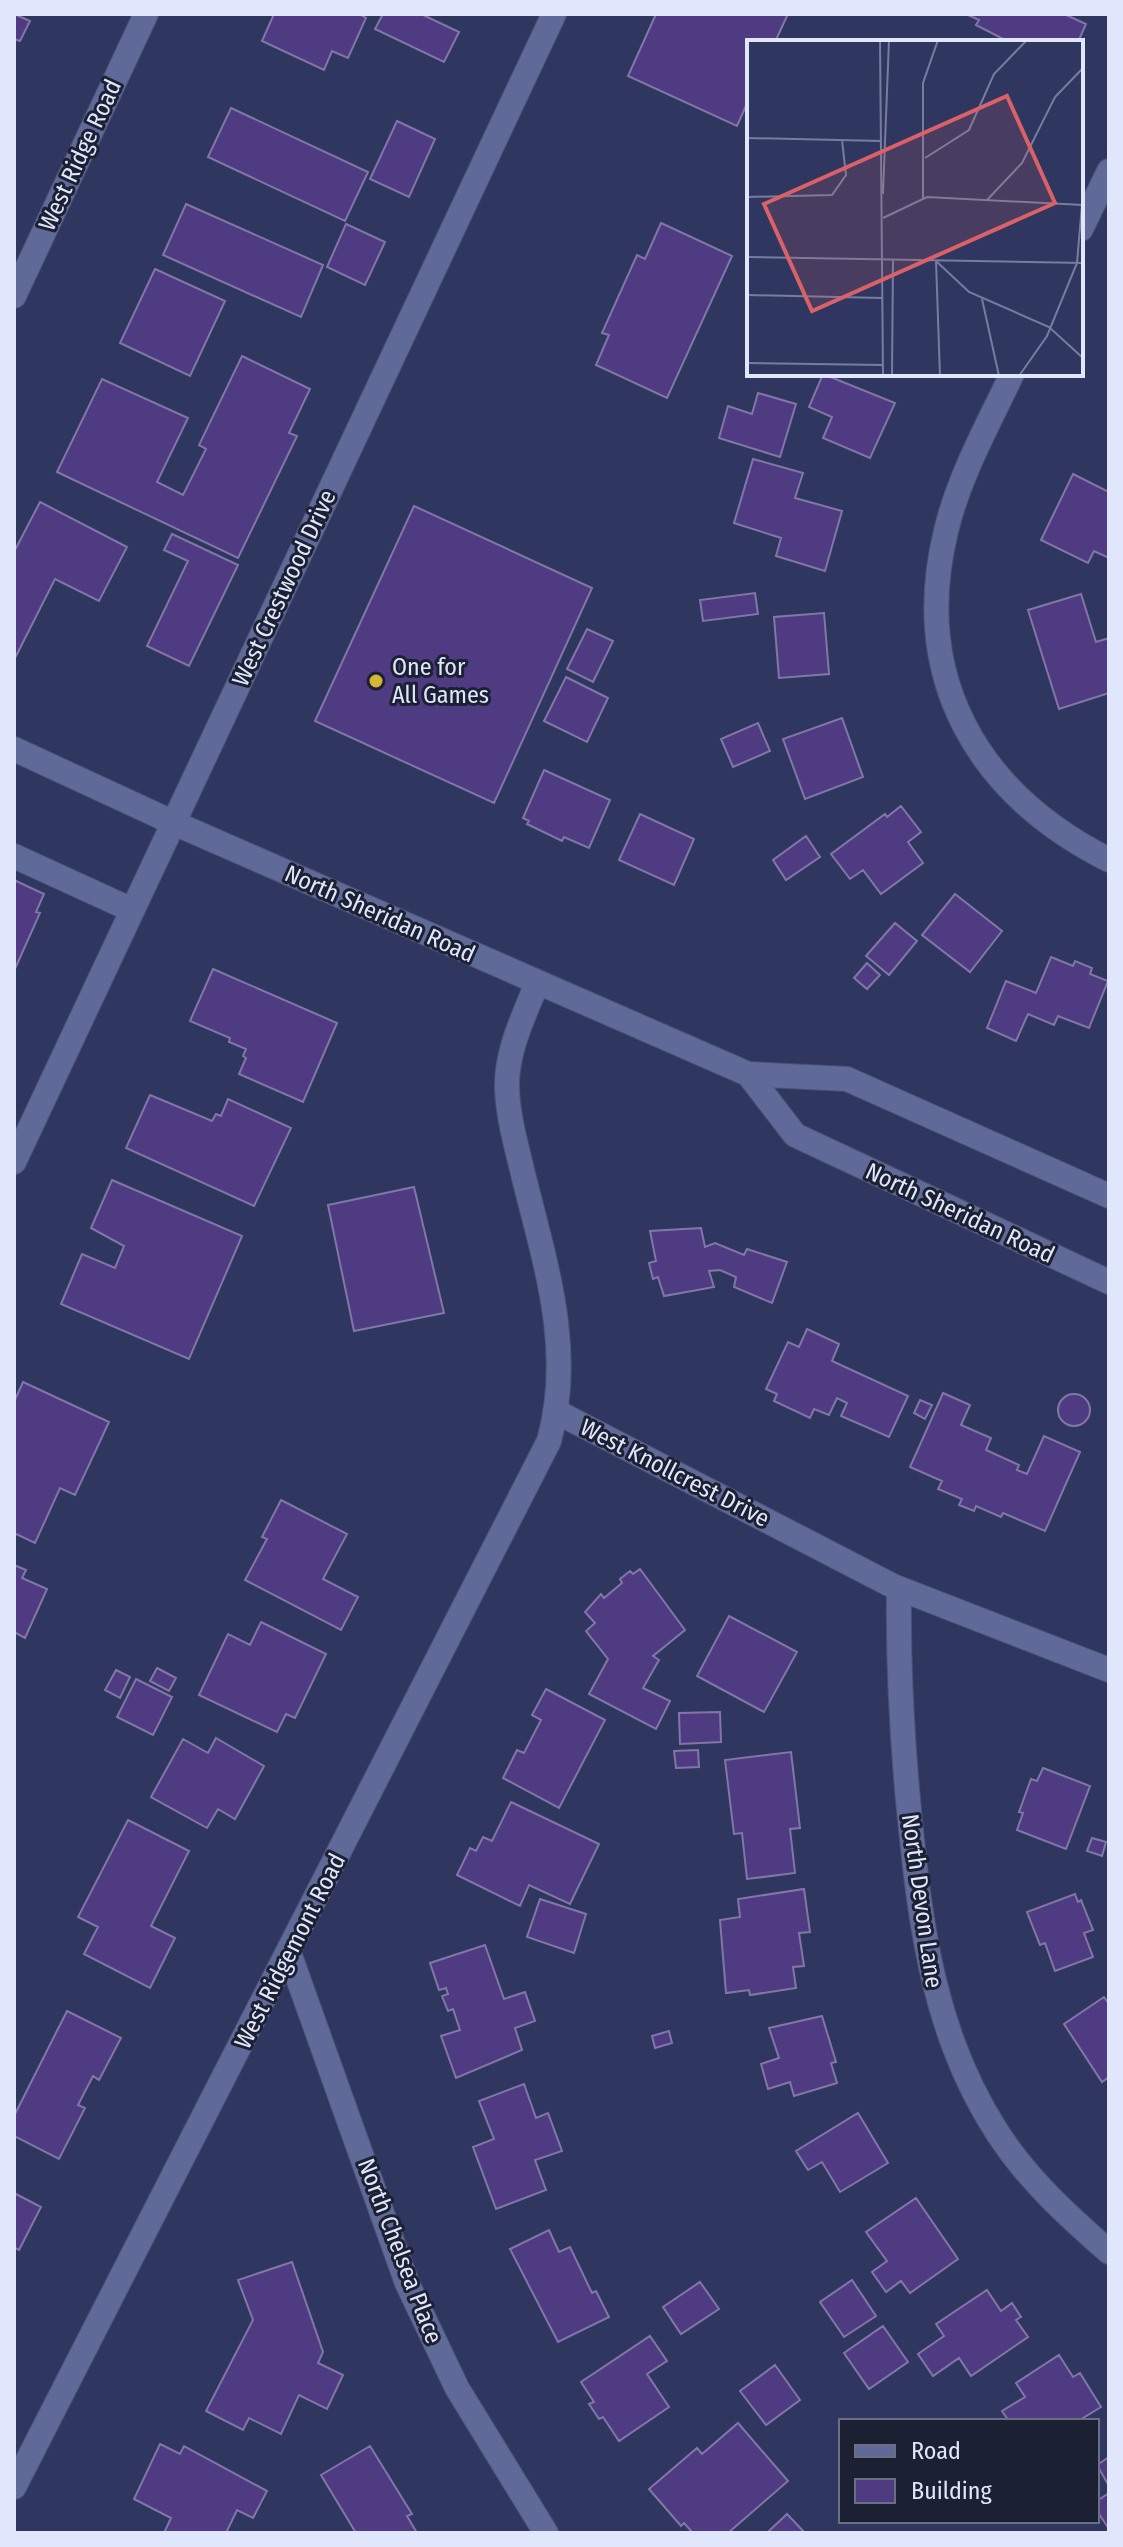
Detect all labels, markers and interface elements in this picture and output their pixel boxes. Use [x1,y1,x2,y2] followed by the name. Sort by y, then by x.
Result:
[747,40,1083,376] inset map
[33,75,127,235] street label: West Ridge Road
[226,486,342,690] street label: West Crestwood Drive
[392,653,489,709] place label: One for All Games
[367,672,385,690] marker: One for All Games
[281,859,479,969] street label: North Sheridan Road
[861,1157,1059,1269] street label: North Sheridan Road
[576,1413,774,1533] street label: West Knollcrest Drive
[896,1812,948,1990] street label: North Devon Lane
[229,1849,351,2053] street label: West Ridgemont Road
[352,2155,448,2347] street label: North Chelsea Place
[839,2419,1099,2523] legend
[911,2437,961,2465] text: Road
[911,2477,993,2505] text: Building

